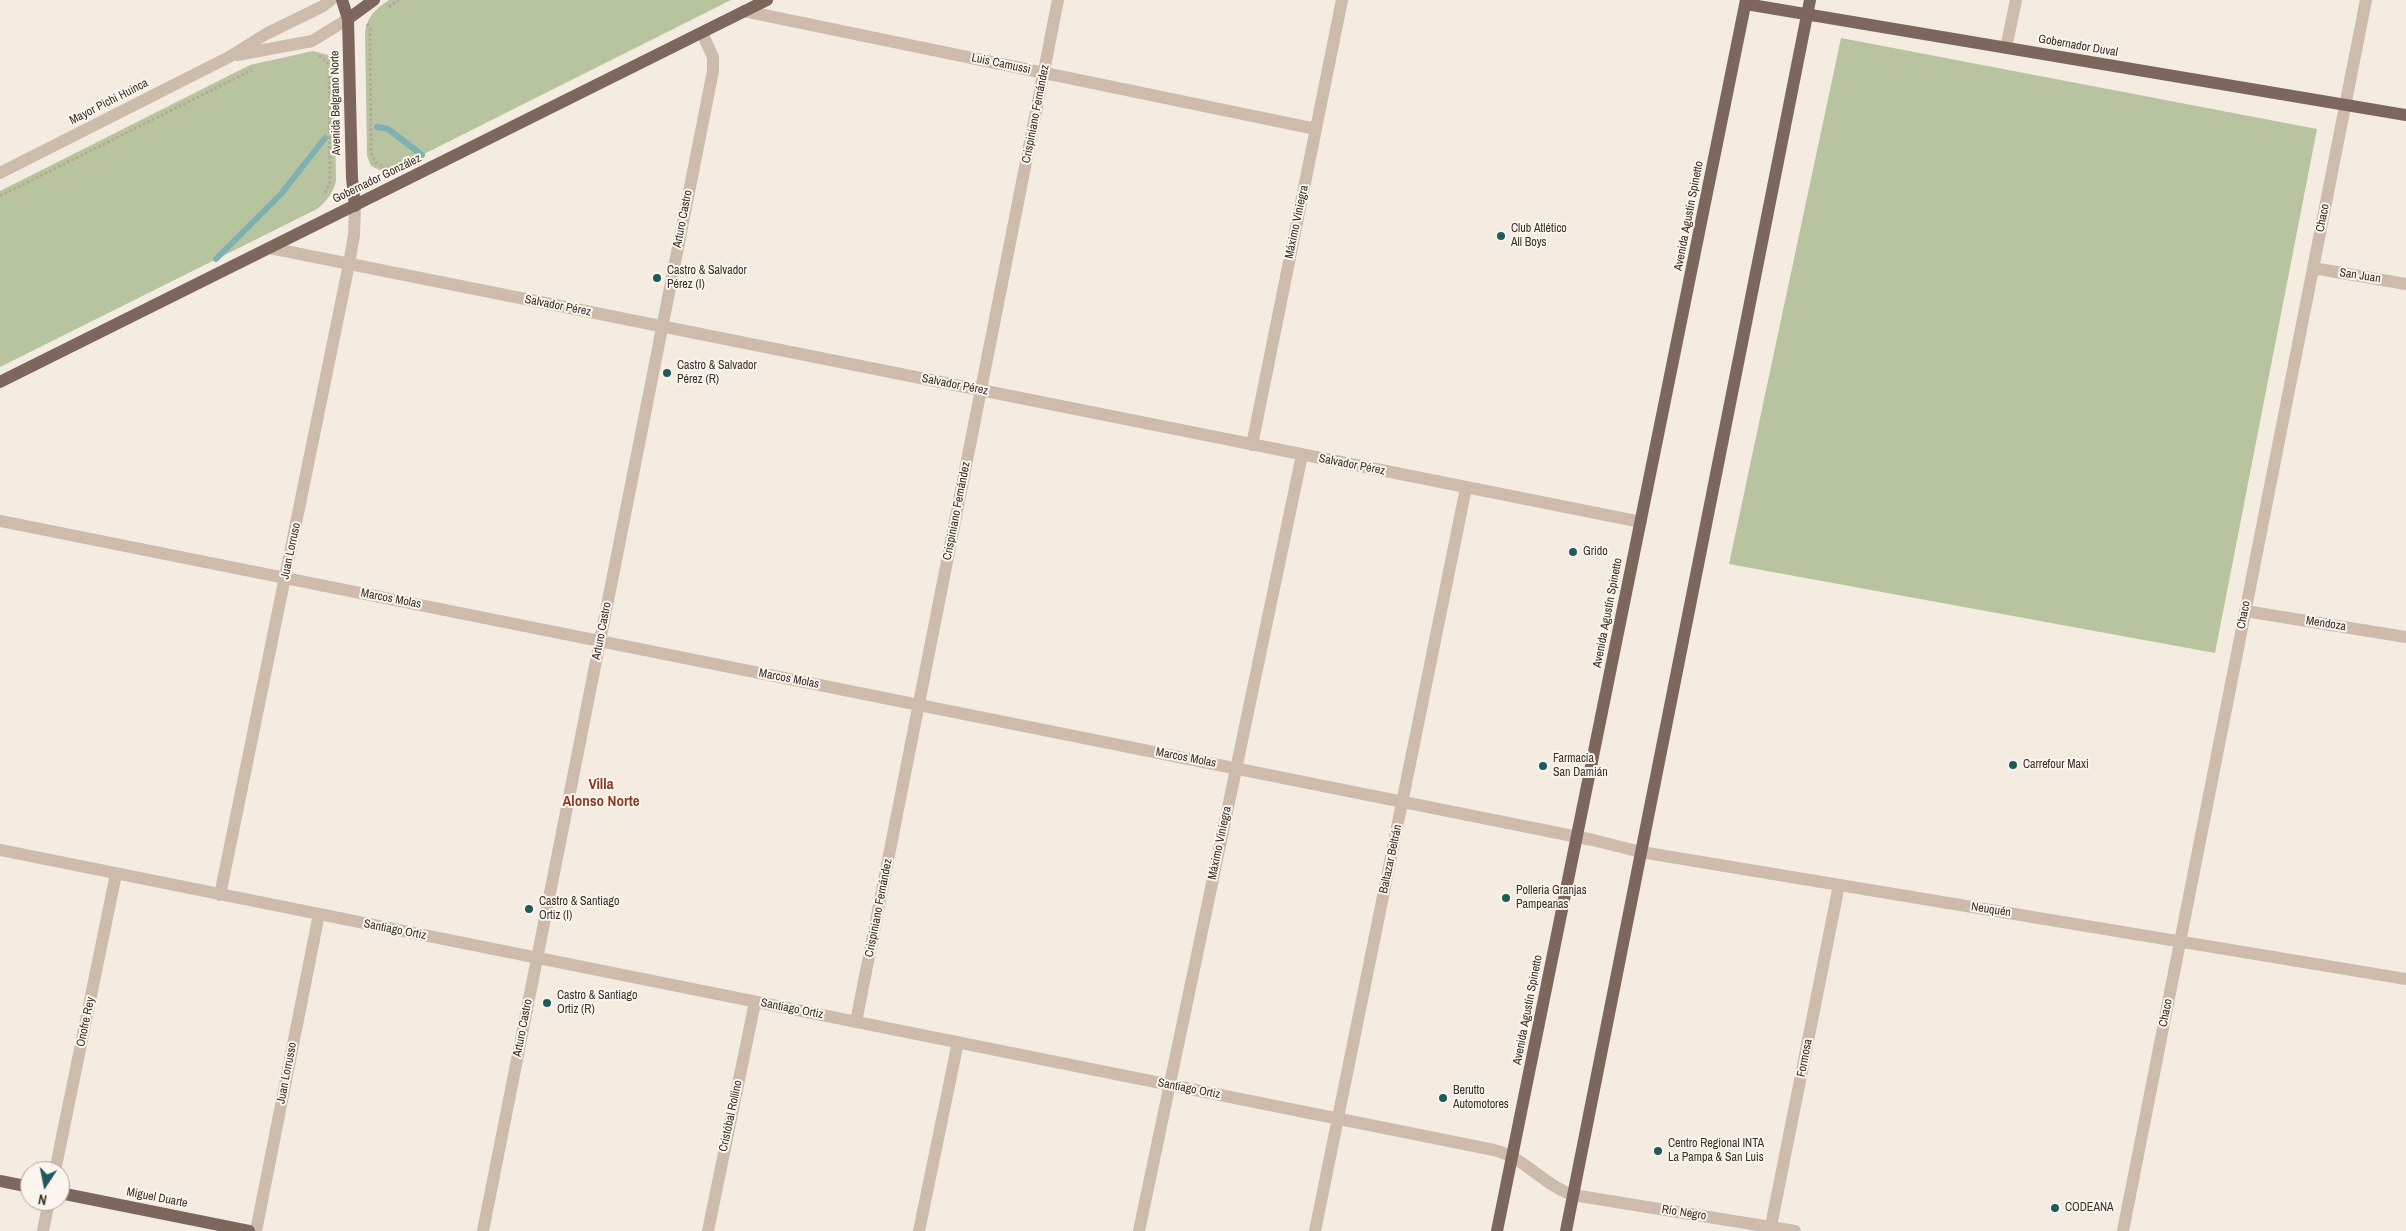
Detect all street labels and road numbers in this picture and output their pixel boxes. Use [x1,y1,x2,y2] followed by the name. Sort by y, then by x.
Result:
[2037,32,2119,60] street label: Gobernador Duval
[328,50,344,156] street label: Avenida Belgrano Norte
[970,51,1032,77] street label: Luis Camussi
[1019,63,1053,165] street label: Crispiniano Fernández
[67,76,151,128] street label: Mayor Pichi Huinca
[330,151,424,207] street label: Gobernador González
[1671,160,1707,272] street label: Avenida Agustín Spinetto
[1282,184,1312,260] street label: Máximo Viniegra
[670,189,696,249] street label: Arturo Castro
[2313,203,2333,233] street label: Chaco
[2338,266,2382,286] street label: San Juan
[524,293,592,319] street label: Salvador Pérez
[921,372,989,398] street label: Salvador Pérez
[1318,452,1386,478] street label: Salvador Pérez
[940,460,974,562] street label: Crispiniano Fernández
[278,521,304,581] street label: Juan Lorruso
[1590,557,1626,669] street label: Avenida Agustín Spinetto
[360,586,422,612] street label: Marcos Molas
[2234,600,2254,630] street label: Chaco
[589,601,615,661] street label: Arturo Castro
[2305,614,2347,634] street label: Mendoza
[758,666,820,692] street label: Marcos Molas
[1155,745,1217,771] street label: Marcos Molas
[1205,805,1235,881] street label: Máximo Viniegra
[1377,823,1405,895] street label: Baltazar Beltrán
[862,857,896,959] street label: Crispiniano Fernández
[1970,900,2012,920] street label: Neuquén
[362,917,428,943] street label: Santiago Ortiz
[1510,954,1546,1066] street label: Avenida Agustín Spinetto
[74,996,98,1048] street label: Onofre Rey
[759,996,825,1022] street label: Santiago Ortiz
[510,998,536,1058] street label: Arturo Castro
[2156,998,2176,1028] street label: Chaco
[1794,1038,1816,1078] street label: Formosa
[274,1041,300,1105] street label: Juan Lorrusso
[1156,1076,1222,1102] street label: Santiago Ortiz
[716,1079,746,1153] street label: Cristóbal Rollino
[125,1185,189,1211] street label: Miguel Duarte
[1661,1202,1707,1224] street label: Río Negro

